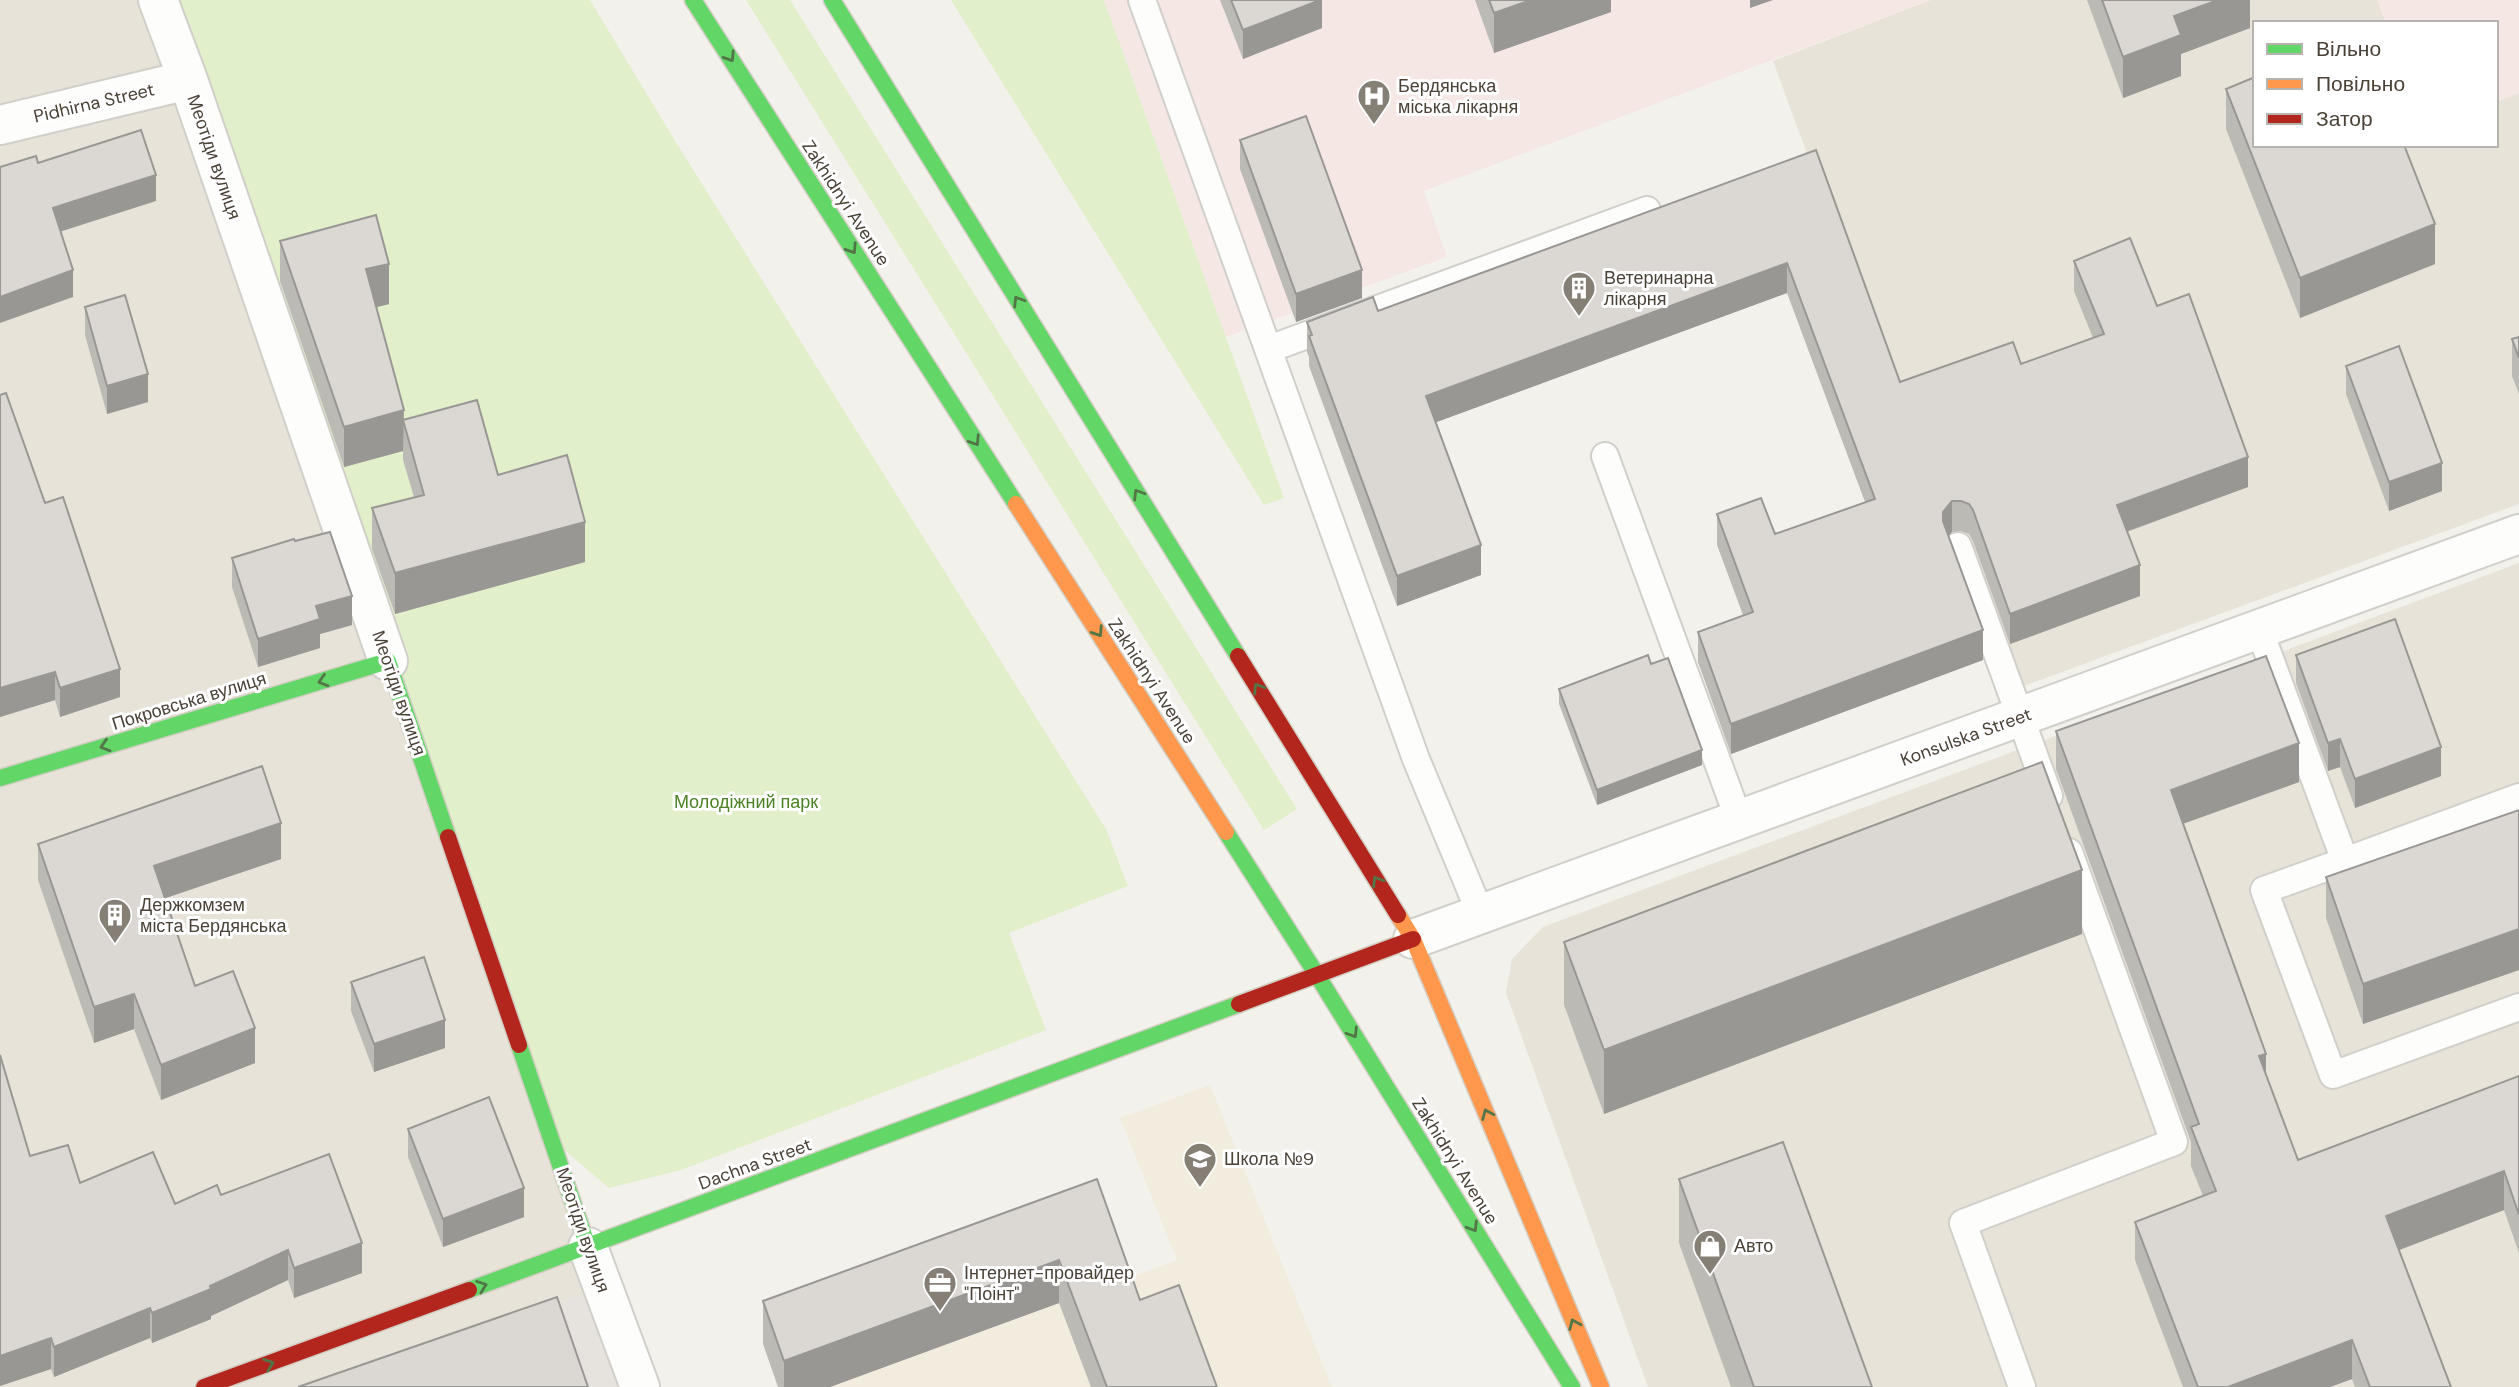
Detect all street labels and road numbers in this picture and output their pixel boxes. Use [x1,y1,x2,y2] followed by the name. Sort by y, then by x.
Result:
[31,77,157,129] street label: Pidhirna Street
[181,91,247,223] street label: Меотіди вулиця
[796,136,896,270] street label: Zakhidnyi Avenue
[1102,614,1202,748] street label: Zakhidnyi Avenue
[366,627,432,759] street label: Меотіди вулиця
[109,666,269,736] street label: Покровська вулиця
[1897,702,2035,772] street label: Konsulska Street
[1406,1093,1504,1229] street label: Zakhidnyi Avenue
[695,1132,815,1196] street label: Dachna Street
[550,1164,616,1296] street label: Меотіди вулиця

